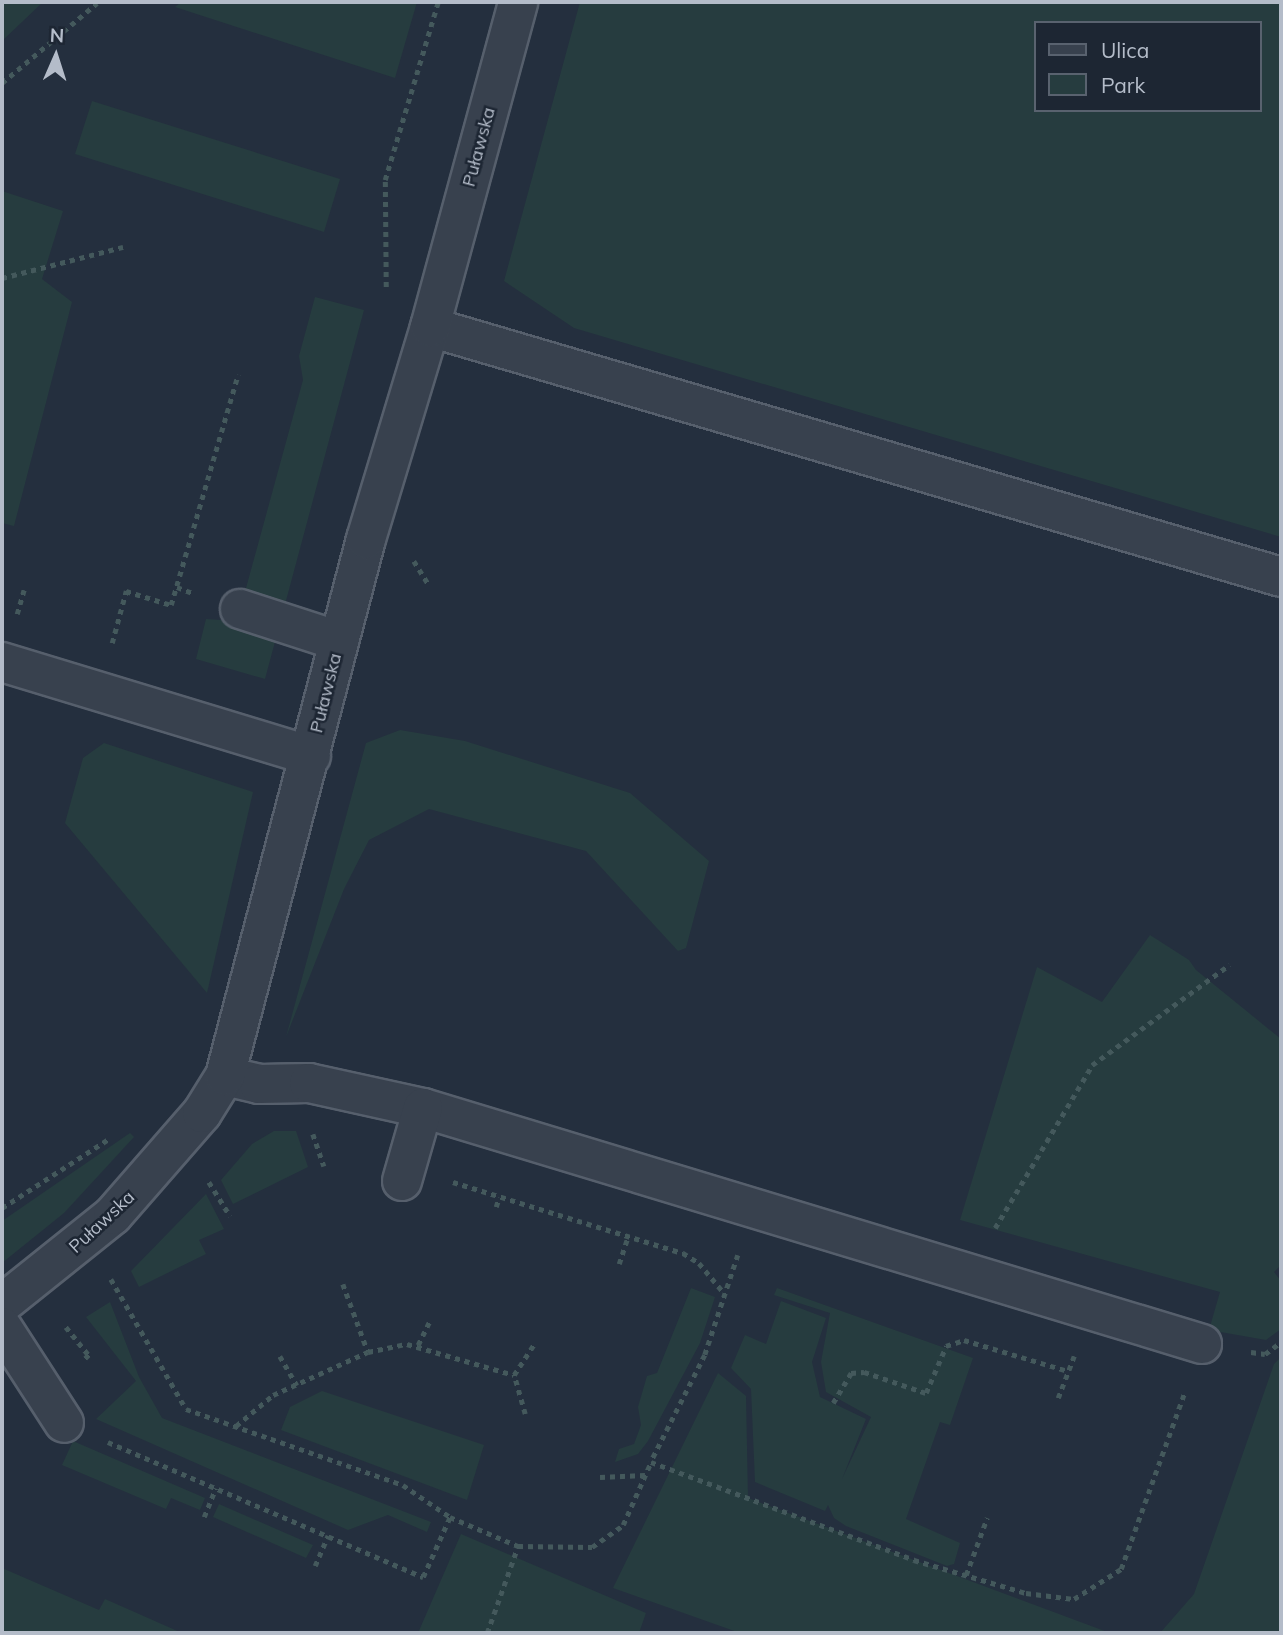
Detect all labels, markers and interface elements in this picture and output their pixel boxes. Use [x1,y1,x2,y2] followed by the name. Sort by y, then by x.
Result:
[21,21,91,91] north arrow
[1034,21,1262,112] legend
[49,23,65,47] text: N
[1101,37,1149,63] text: Ulica
[1101,72,1145,98] text: Park
[458,105,500,189] street label: Puławska
[306,651,346,735] street label: Puławska
[65,1186,139,1258] street label: Puławska

